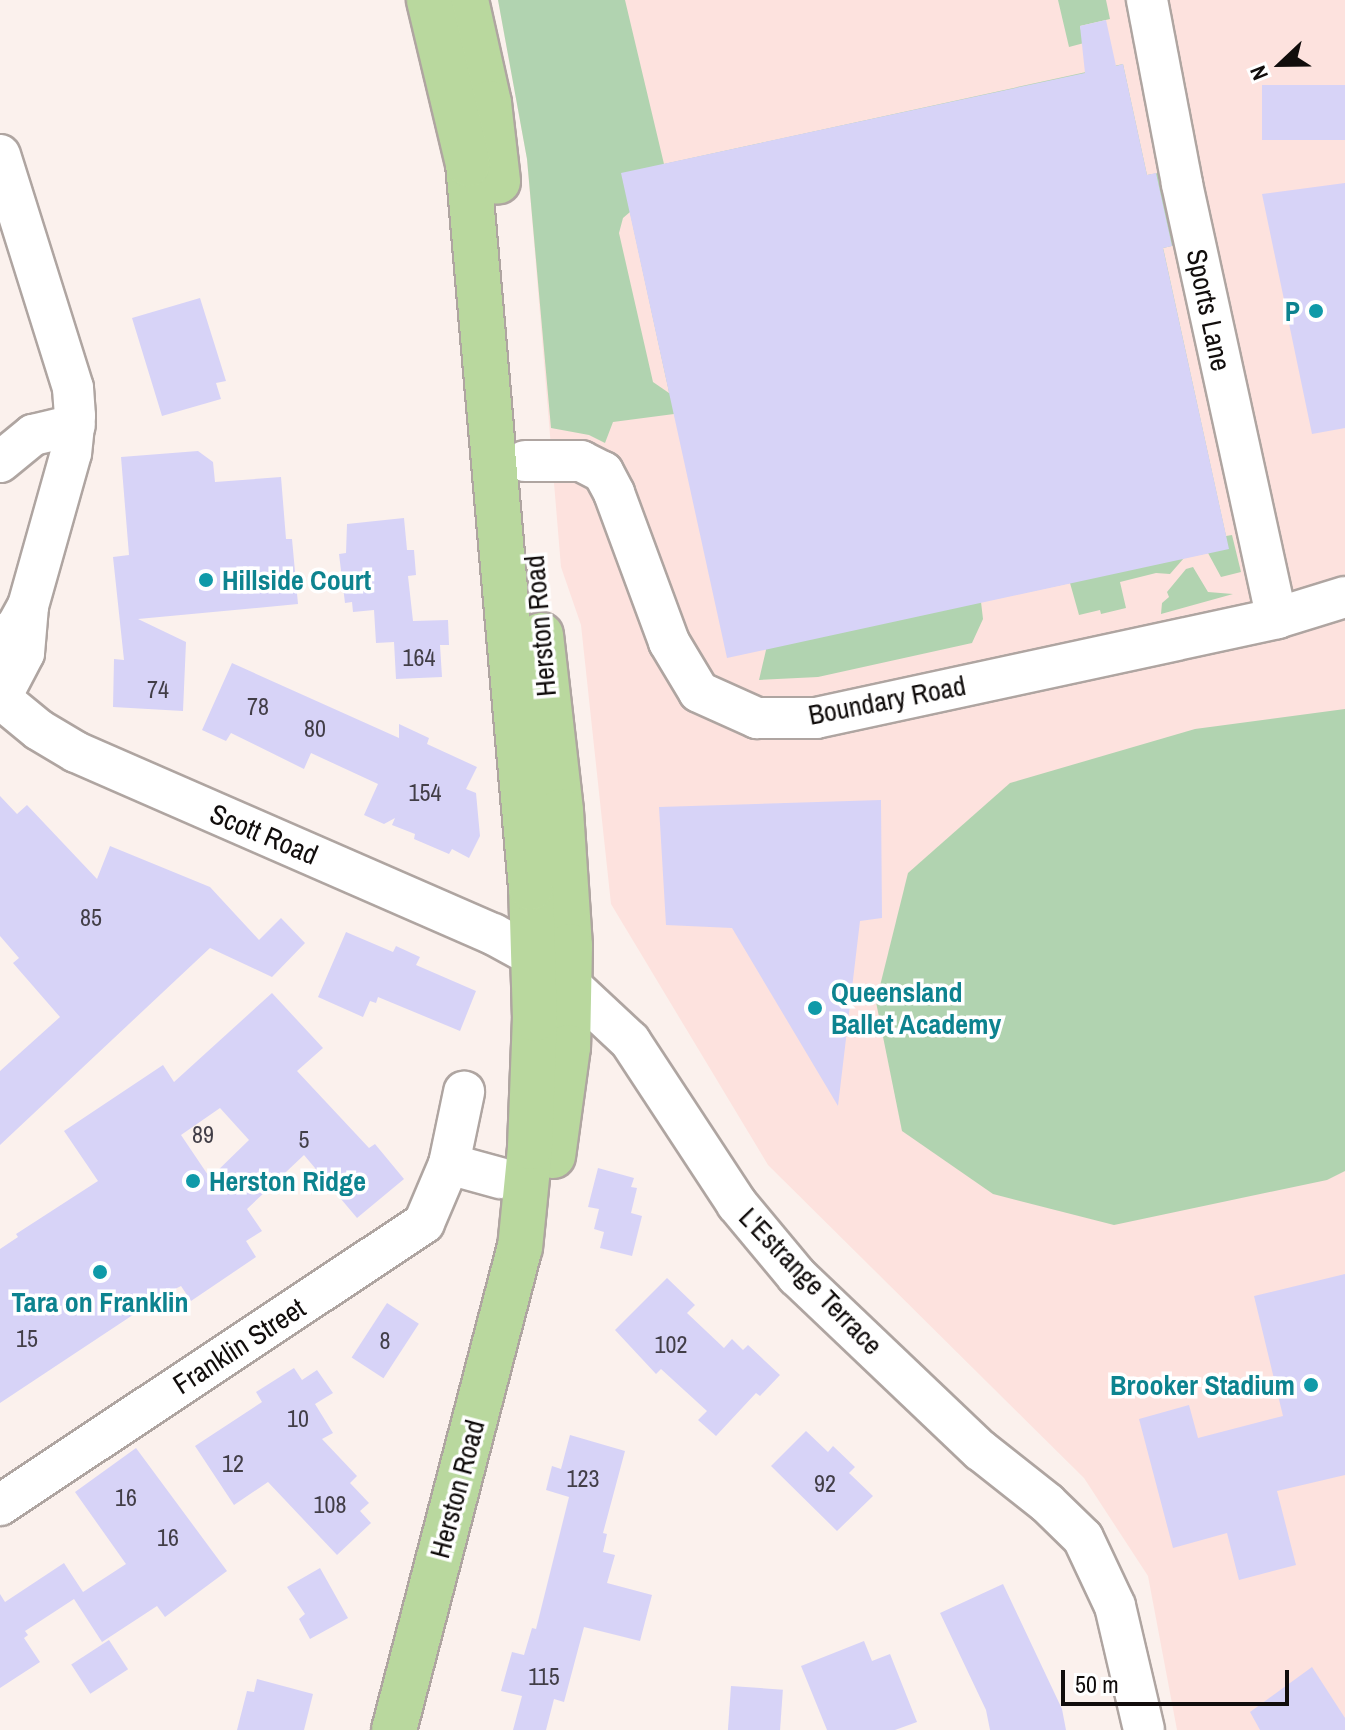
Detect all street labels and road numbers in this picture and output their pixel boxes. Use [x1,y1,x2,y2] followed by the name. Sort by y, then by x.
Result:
[1180,246,1238,374] street label: Sports Lane
[517,554,563,698] street label: Herston Road
[805,668,969,732] street label: Boundary Road
[205,796,323,872] street label: Scott Road
[732,1200,890,1362] street label: L'Estrange Terrace
[167,1291,311,1401] street label: Franklin Street
[422,1416,492,1562] street label: Herston Road

